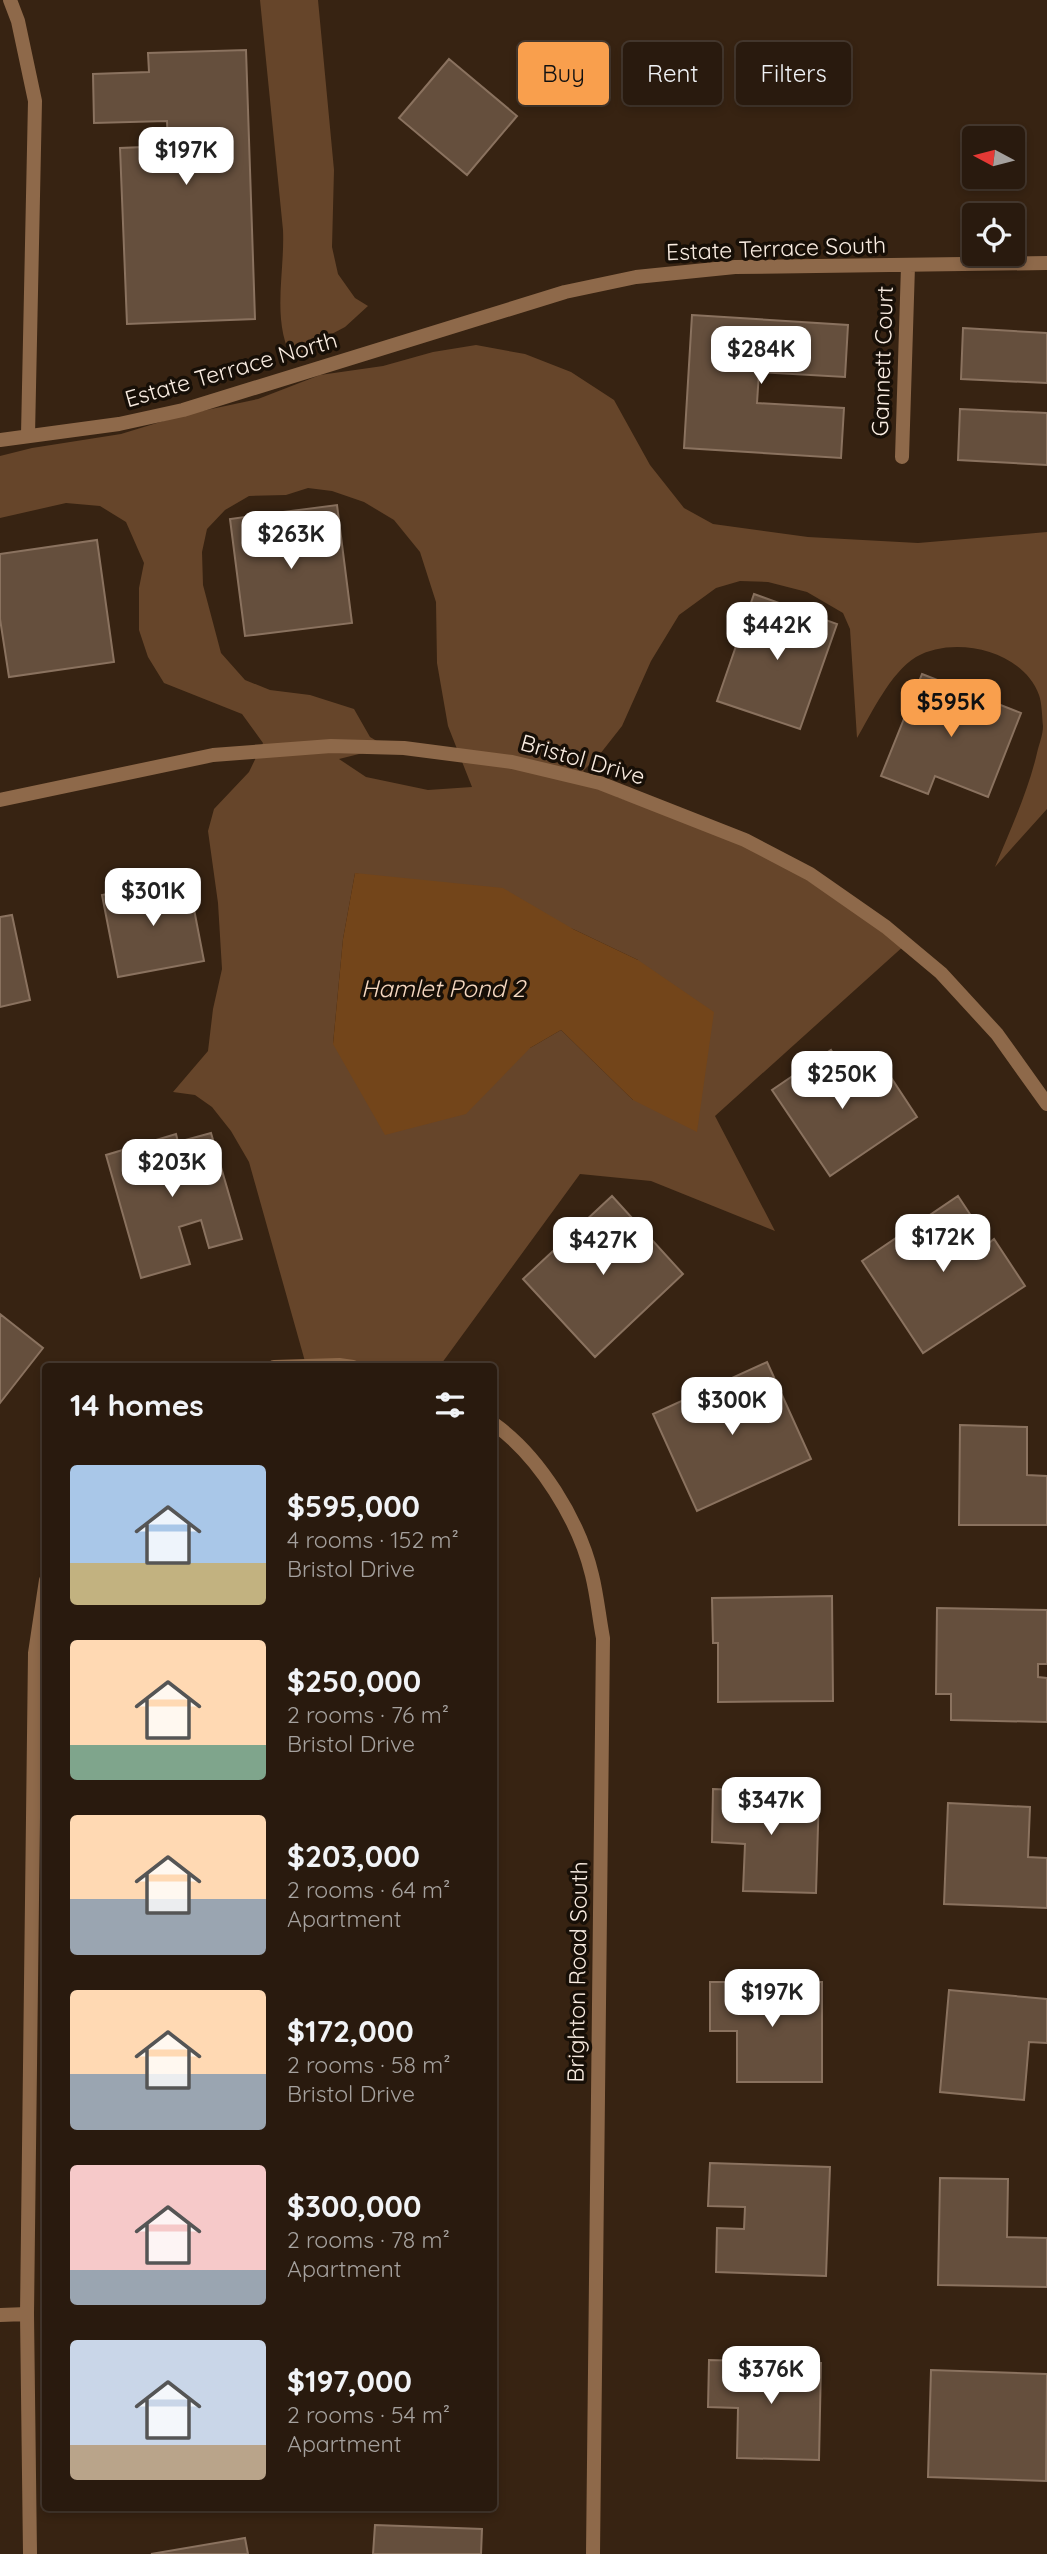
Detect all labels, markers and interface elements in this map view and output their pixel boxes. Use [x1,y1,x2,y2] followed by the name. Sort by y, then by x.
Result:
[518,42,609,105] chip: Buy
[623,42,722,105] chip: Rent
[736,42,851,105] chip: Filters
[962,126,1026,189] north arrow
[962,126,1025,266] map controls
[137,128,235,187] pin: $197K
[155,135,217,164] text: $197K
[962,203,1025,266] button: locate
[666,230,886,266] street label: Estate Terrace South
[865,285,899,437] street label: Gannett Court
[121,325,341,413] street label: Estate Terrace North
[712,326,810,386] pin: $284K
[727,334,795,363] text: $284K
[242,512,340,571] pin: $263K
[258,519,324,548] text: $263K
[728,602,826,662] pin: $442K
[743,610,811,639] text: $442K
[902,680,1000,739] pin: $595K
[917,687,985,716] text: $595K
[517,727,649,791] street label: Bristol Drive
[104,869,202,928] pin: $301K
[121,876,185,905] text: $301K
[361,973,527,1003] water label: Hamlet Pond 2
[793,1052,891,1111] pin: $250K
[807,1059,877,1088] text: $250K
[123,1140,221,1199] pin: $203K
[138,1147,206,1176] text: $203K
[894,1214,992,1274] pin: $172K
[554,1218,652,1277] pin: $427K
[911,1222,975,1251] text: $172K
[569,1225,637,1254] text: $427K
[683,1378,781,1437] pin: $300K
[697,1385,767,1414] text: $300K
[70,1386,204,1424] text: 14 homes
[431,1386,469,1424] icon: filters
[287,1487,420,1525] text: $595,000
[126,1493,210,1577] icon: home
[287,1525,459,1554] text: 4 rooms · 152 m²
[287,1554,415,1583] text: Bristol Drive
[287,1662,421,1700] text: $250,000
[126,1668,210,1752] icon: home
[287,1700,449,1729] text: 2 rooms · 76 m²
[287,1729,415,1758] text: Bristol Drive
[722,1778,820,1837] pin: $347K
[738,1785,804,1814] text: $347K
[287,1837,420,1875] text: $203,000
[126,1843,210,1927] icon: home
[561,1861,593,2083] street label: Brighton Road South
[287,1875,450,1904] text: 2 rooms · 64 m²
[287,1904,401,1933] text: Apartment
[723,1969,821,2029] pin: $197K
[741,1977,803,2006] text: $197K
[287,2012,414,2050] text: $172,000
[126,2018,210,2102] icon: home
[287,2050,450,2079] text: 2 rooms · 58 m²
[287,2079,415,2108] text: Bristol Drive
[287,2187,421,2225] text: $300,000
[126,2193,210,2277] icon: home
[287,2225,450,2254] text: 2 rooms · 78 m²
[287,2254,401,2283] text: Apartment
[722,2346,820,2406] pin: $376K
[738,2354,804,2383] text: $376K
[287,2362,412,2400] text: $197,000
[126,2368,210,2452] icon: home
[287,2400,450,2429] text: 2 rooms · 54 m²
[287,2429,401,2458] text: Apartment

